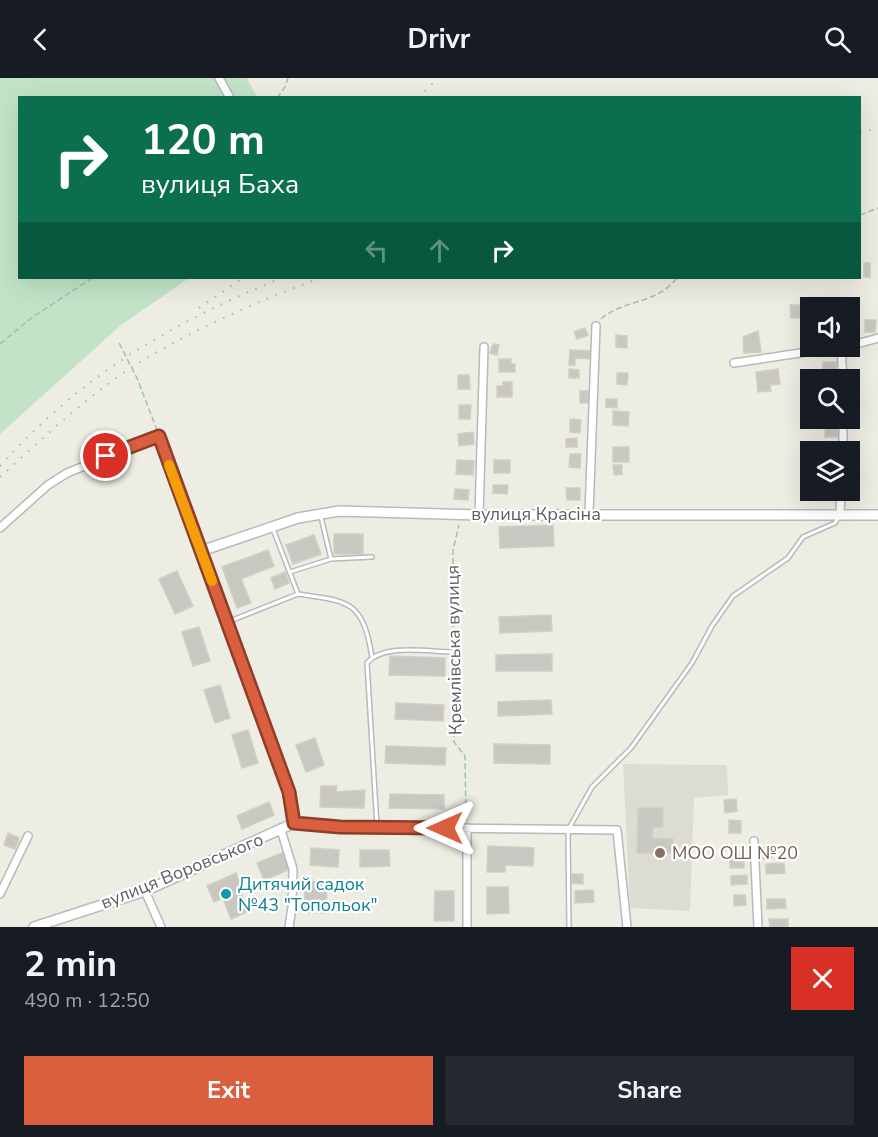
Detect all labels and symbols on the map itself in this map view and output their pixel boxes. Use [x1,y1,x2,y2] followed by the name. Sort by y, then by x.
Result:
[80,430,131,481] pin
[471,502,601,526] street label: вулиця Красіна
[441,565,467,735] street label: Кремлівська вулиця
[413,796,477,860] position arrow
[97,827,267,915] street label: вулиця Воровського
[672,841,798,865] place label: МОО ОШ №20
[653,846,667,860] marker: МОО ОШ №20
[238,872,378,917] place label: Дитячий садок №43 "Топольок"
[219,887,233,901] marker: Дитячий садок №43 "Топольок"

